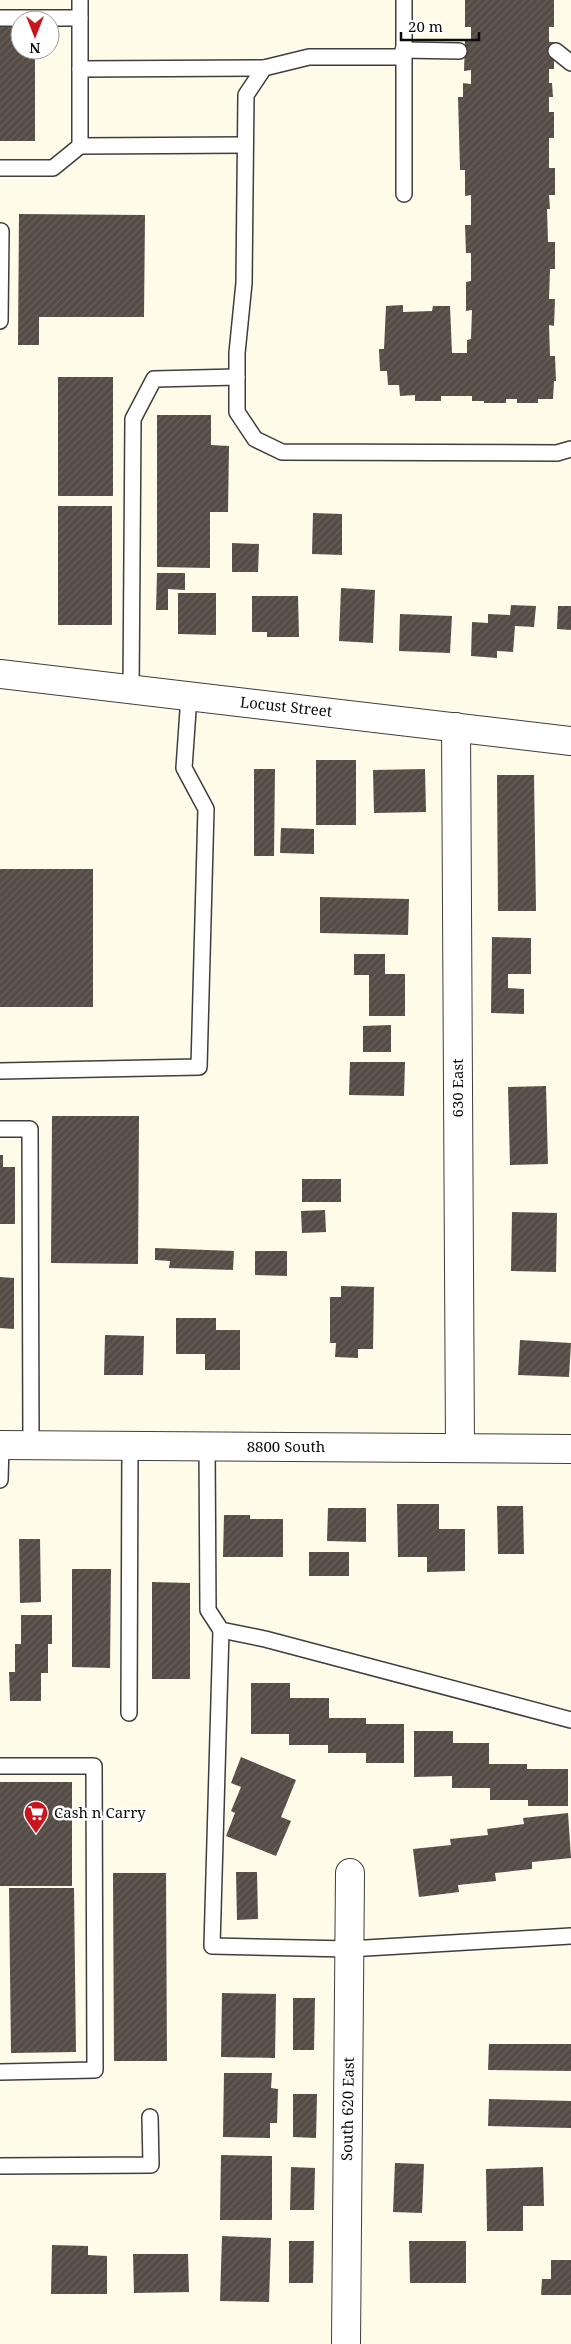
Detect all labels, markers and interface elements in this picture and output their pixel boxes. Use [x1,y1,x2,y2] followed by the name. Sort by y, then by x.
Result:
[10,10,60,60] north arrow
[401,10,478,42] scale bar
[408,16,443,36] text: 20 m
[29,39,41,58] text: N
[239,691,333,721] street label: Locust Street
[447,1059,467,1117] street label: 630 East
[247,1436,326,1456] street label: 8800 South
[23,1800,49,1834] supermarket icon: Cash n Carry
[54,1802,146,1822] place label: Cash n Carry
[336,2057,358,2161] street label: South 620 East

